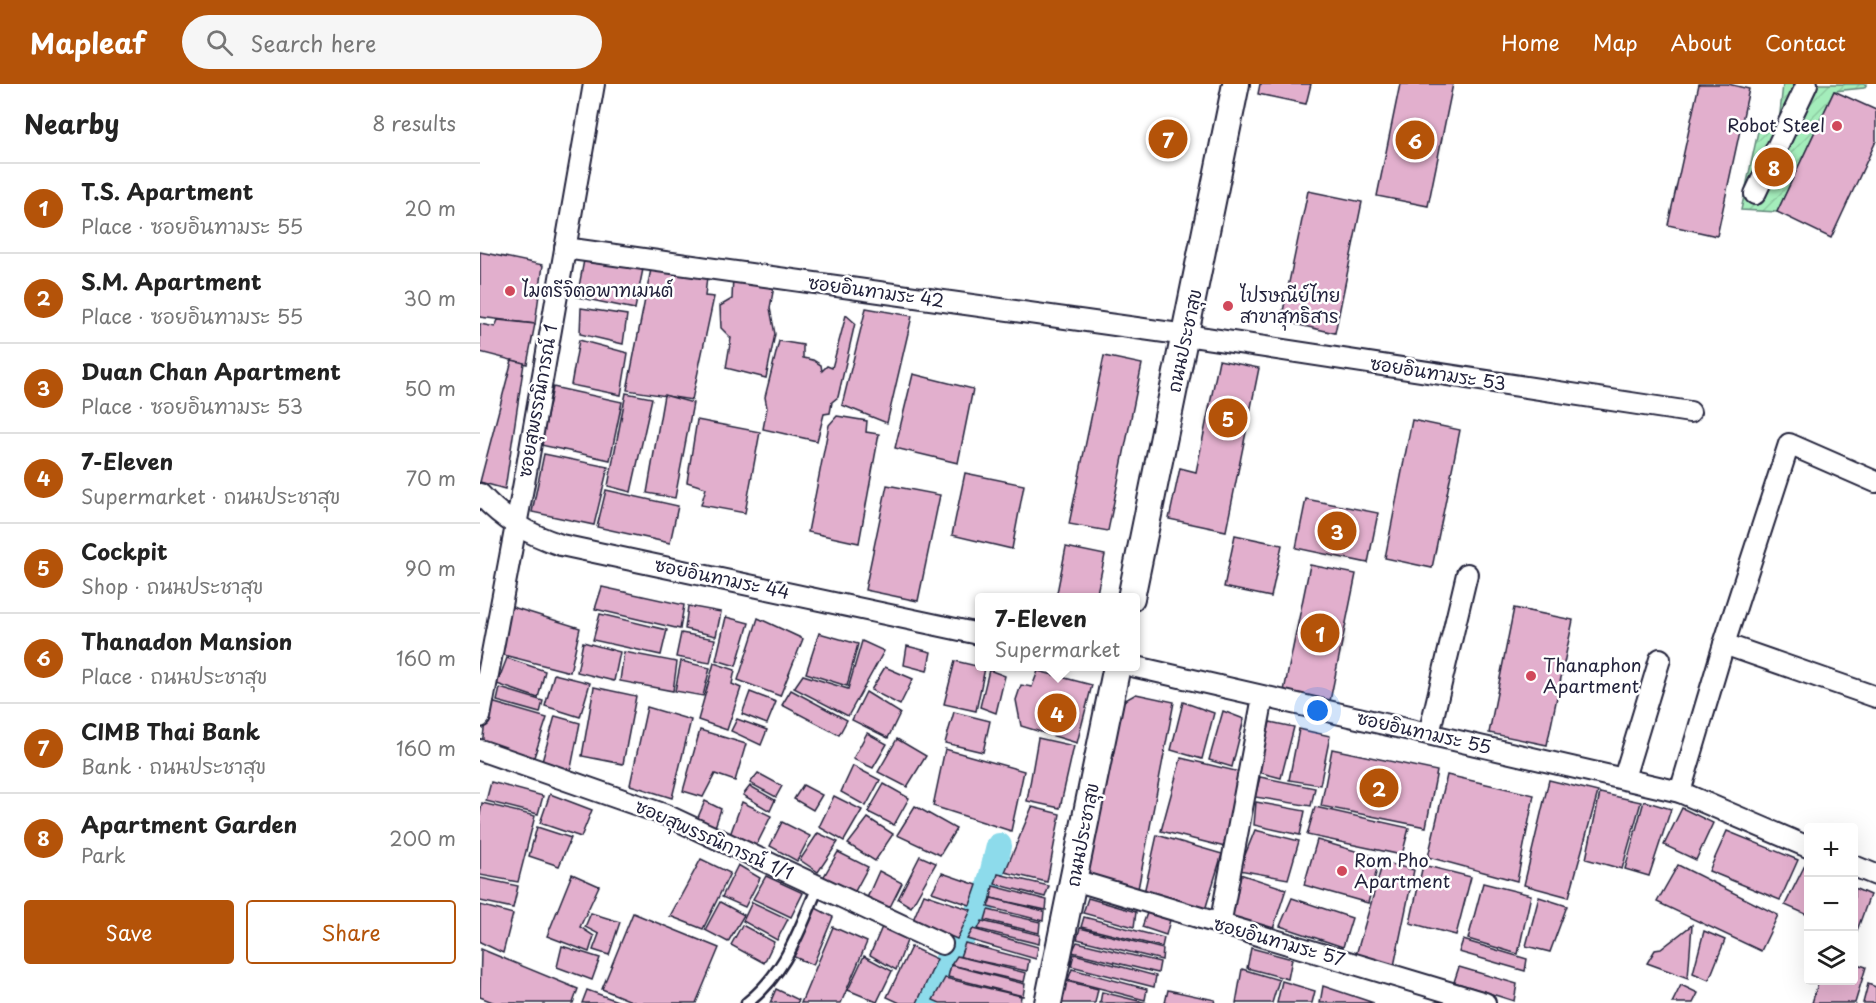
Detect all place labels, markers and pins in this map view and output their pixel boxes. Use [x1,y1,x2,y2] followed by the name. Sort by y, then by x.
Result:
[1727,111,1825,138] place label: Robot Steel
[1148,116,1188,162] pin: 7
[1396,118,1434,162] pin: 6
[1830,119,1844,133] marker: Robot Steel
[1754,144,1794,190] pin: 8
[521,276,674,303] place label: ไมตรีจิตอพาทเมนต์
[1239,281,1340,331] place label: ไปรษณีย์ไทย สาขาสุทธิสาร
[503,284,517,298] marker: ไมตรีจิตอพาทเมนต์
[1221,299,1235,313] marker: ไปรษณีย์ไทย สาขาสุทธิสาร
[1208,396,1248,440] pin: 5
[1318,508,1356,554] pin: 3
[1300,610,1340,656] pin: 1
[1543,651,1642,699] place label: Thanaphon Apartment
[1524,669,1538,683] marker: Thanaphon Apartment
[1038,690,1076,736] pin: 4
[1360,766,1398,810] pin: 2
[1354,846,1450,894] place label: Rom Pho Apartment
[1335,864,1349,878] marker: Rom Pho Apartment

